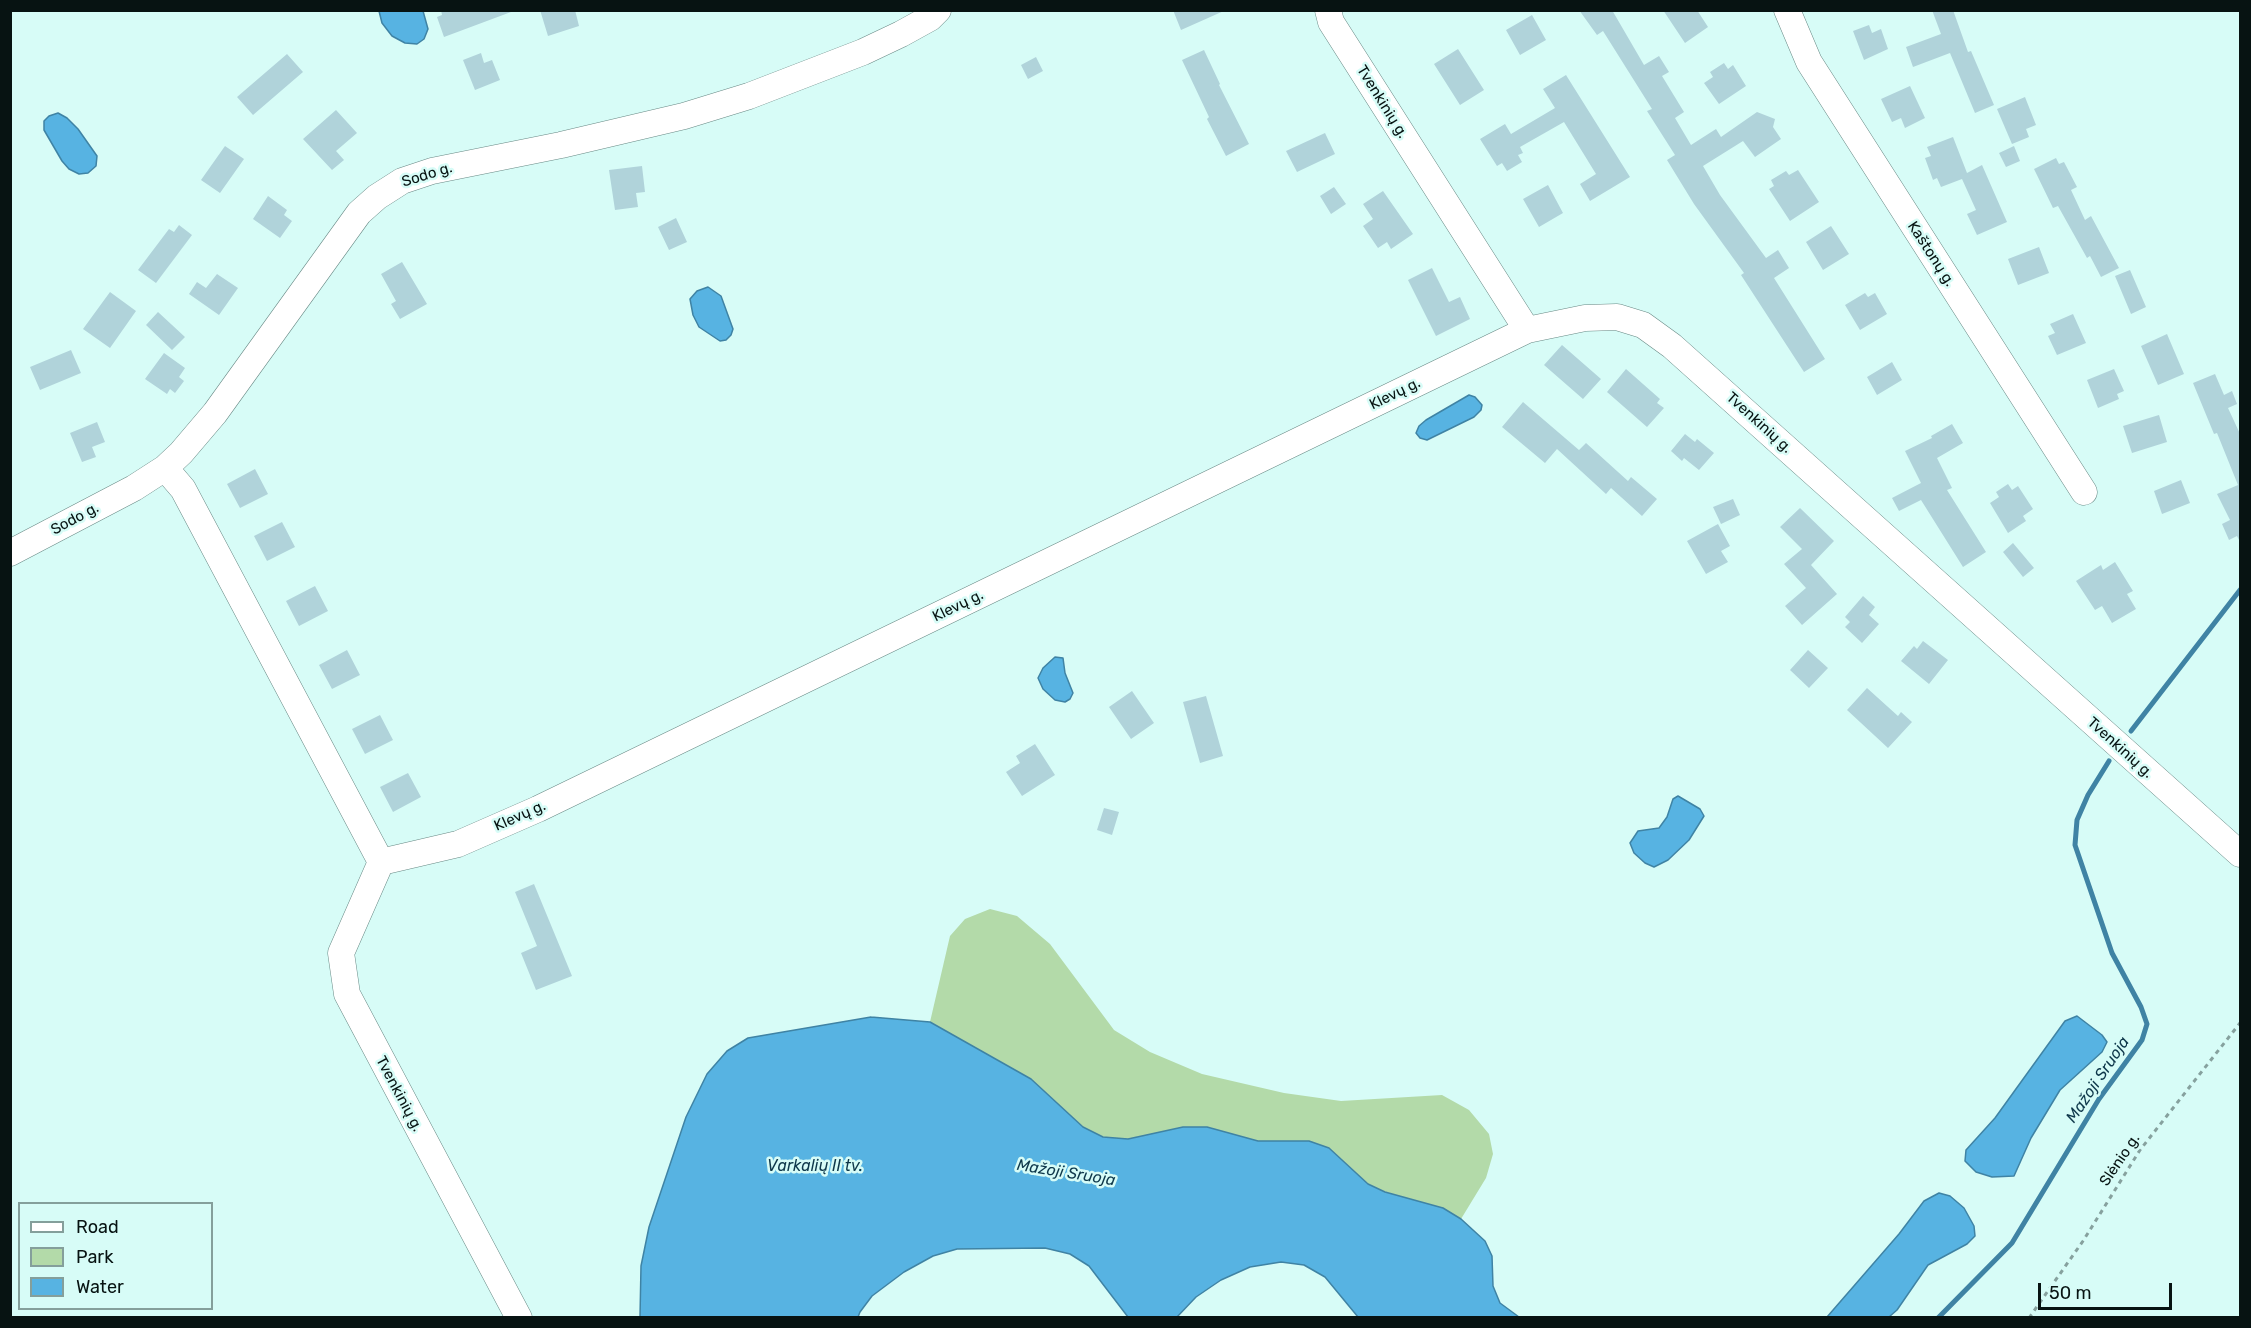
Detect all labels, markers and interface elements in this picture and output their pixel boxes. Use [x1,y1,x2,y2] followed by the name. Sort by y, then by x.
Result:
[1353,62,1411,142] street label: Tvenkinių g.
[400,159,454,191] street label: Sodo g.
[1903,218,1959,290] street label: Kaštonų g.
[1367,374,1423,414] street label: Klevų g.
[1722,389,1796,457] street label: Tvenkinių g.
[48,499,102,539] street label: Sodo g.
[930,586,986,626] street label: Klevų g.
[2083,714,2157,782] street label: Tvenkinių g.
[491,797,549,835] street label: Klevų g.
[2062,1033,2134,1127] water label: Mažoji Sruoja
[372,1053,426,1135] street label: Tvenkinių g.
[2096,1130,2144,1190] street label: Slėnio g.
[767,1156,863,1176] water label: Varkalių II tv.
[1015,1156,1117,1190] water label: Mažoji Sruoja
[18,1202,213,1310] legend
[76,1216,119,1238] text: Road
[76,1246,113,1268] text: Park
[2041,1271,2174,1309] scale bar
[76,1276,124,1298] text: Water
[2049,1282,2092,1304] text: 50 m

